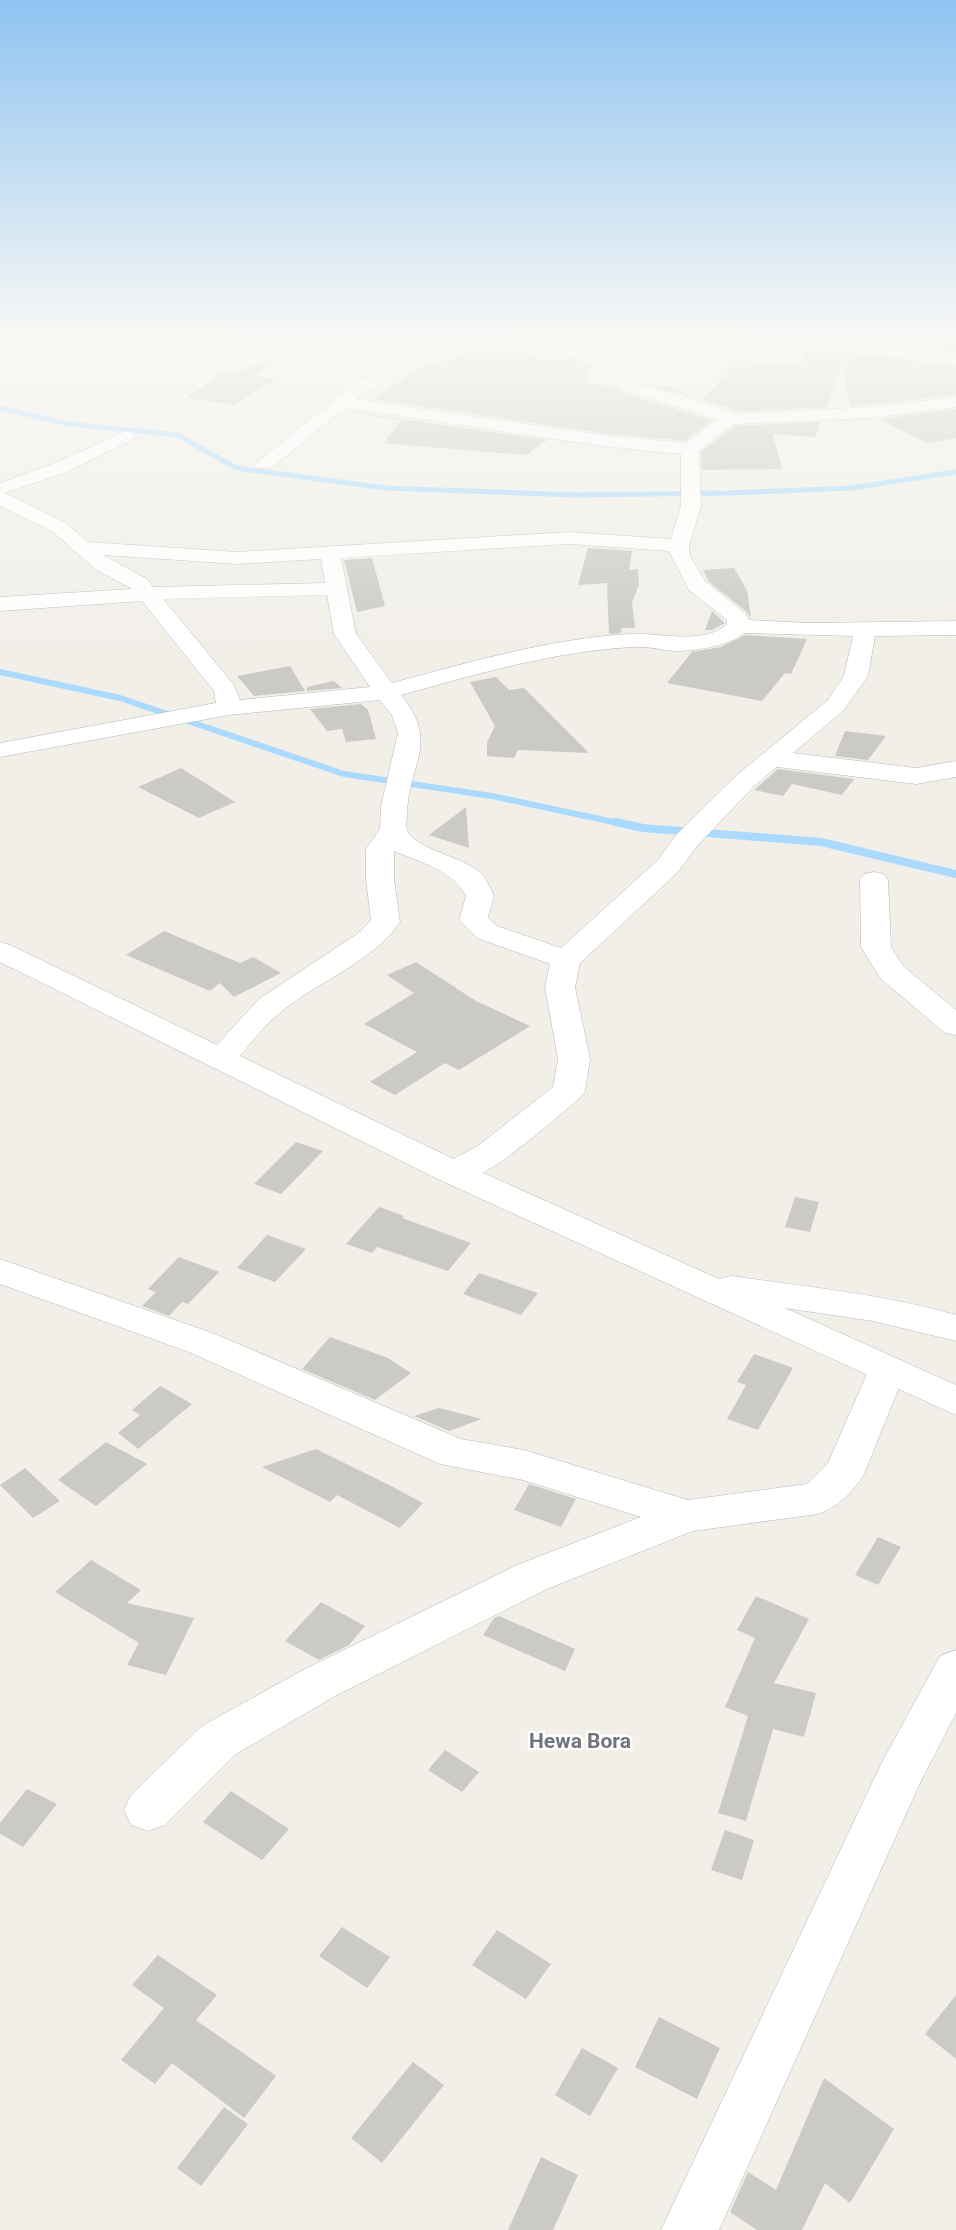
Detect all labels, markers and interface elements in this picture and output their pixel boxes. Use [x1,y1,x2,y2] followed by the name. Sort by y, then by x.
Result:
[529,1729,631,1753] district label: Hewa Bora

